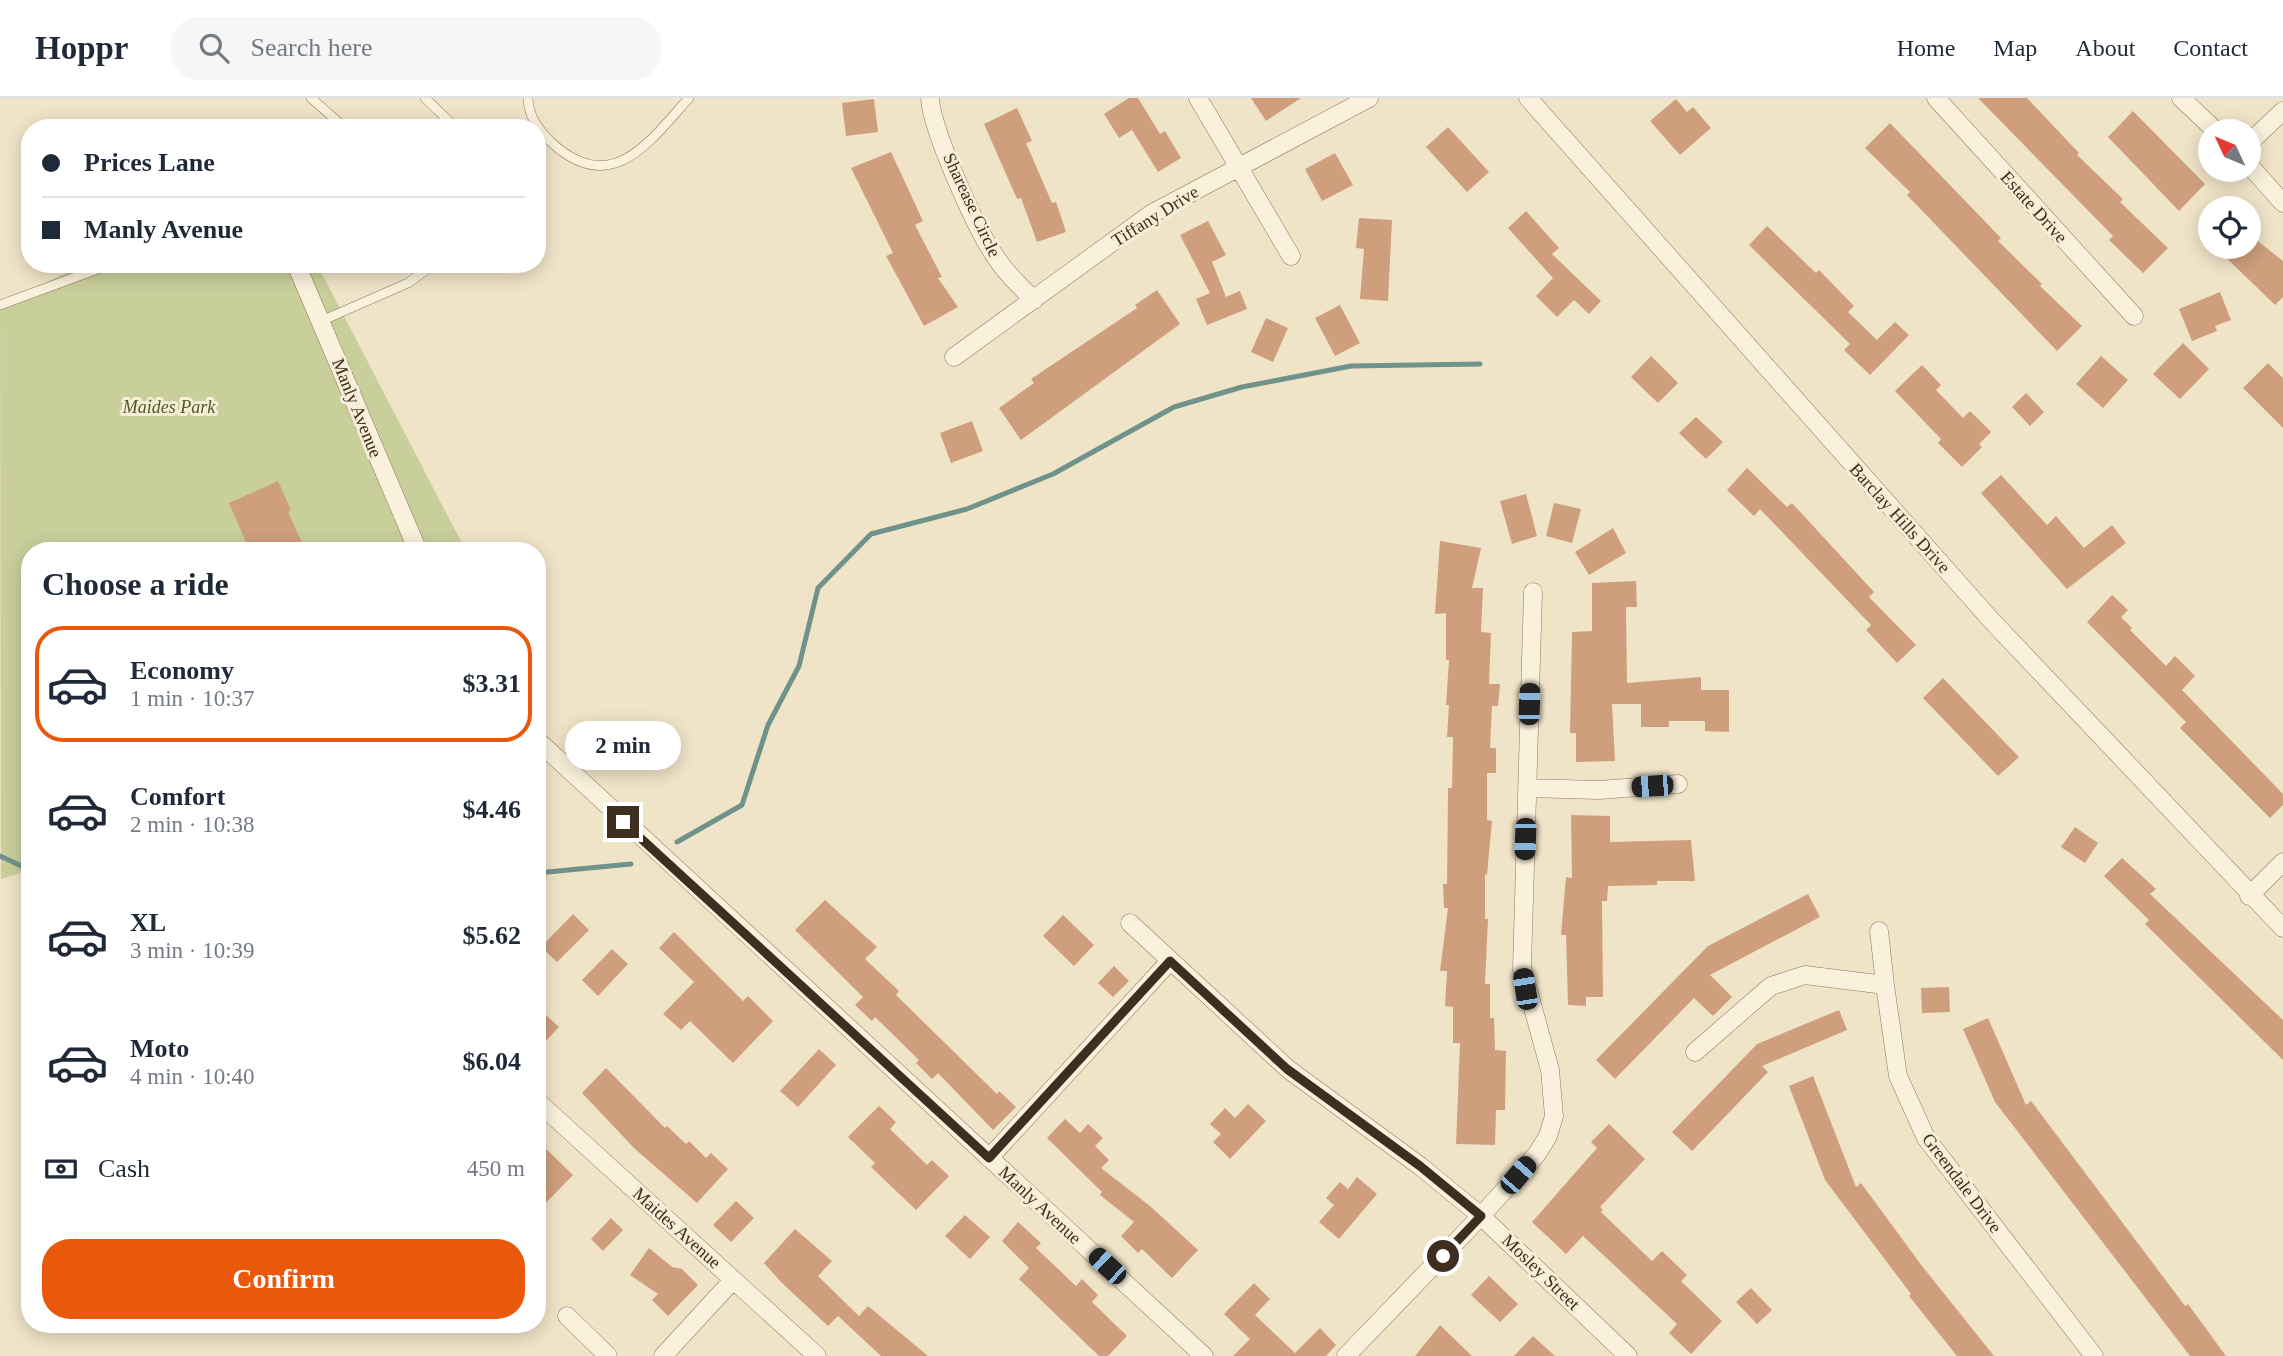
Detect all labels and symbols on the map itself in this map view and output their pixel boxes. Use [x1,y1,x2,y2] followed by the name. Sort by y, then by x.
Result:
[2198,119,2261,182] north arrow
[939,150,1005,260] street label: Sharease Circle
[1997,167,2071,247] street label: Estate Drive
[1108,181,1202,251] street label: Tiffany Drive
[328,356,386,460] street label: Manly Avenue
[122,397,216,417] park label: Maides Park
[1845,459,1955,577] street label: Barclay Hills Drive
[1518,683,1541,725] car
[565,720,681,770] callout: 2 min
[1631,774,1674,798] car
[607,806,639,838] route end
[1514,818,1537,860] car
[1512,967,1539,1011] car
[1918,1129,2006,1237] street label: Greendale Drive
[1497,1152,1540,1198] car
[995,1162,1085,1248] street label: Manly Avenue
[629,1183,725,1273] street label: Maides Avenue
[1498,1230,1584,1314] street label: Mosley Street
[1427,1240,1459,1272] route start
[1085,1244,1130,1288] car

